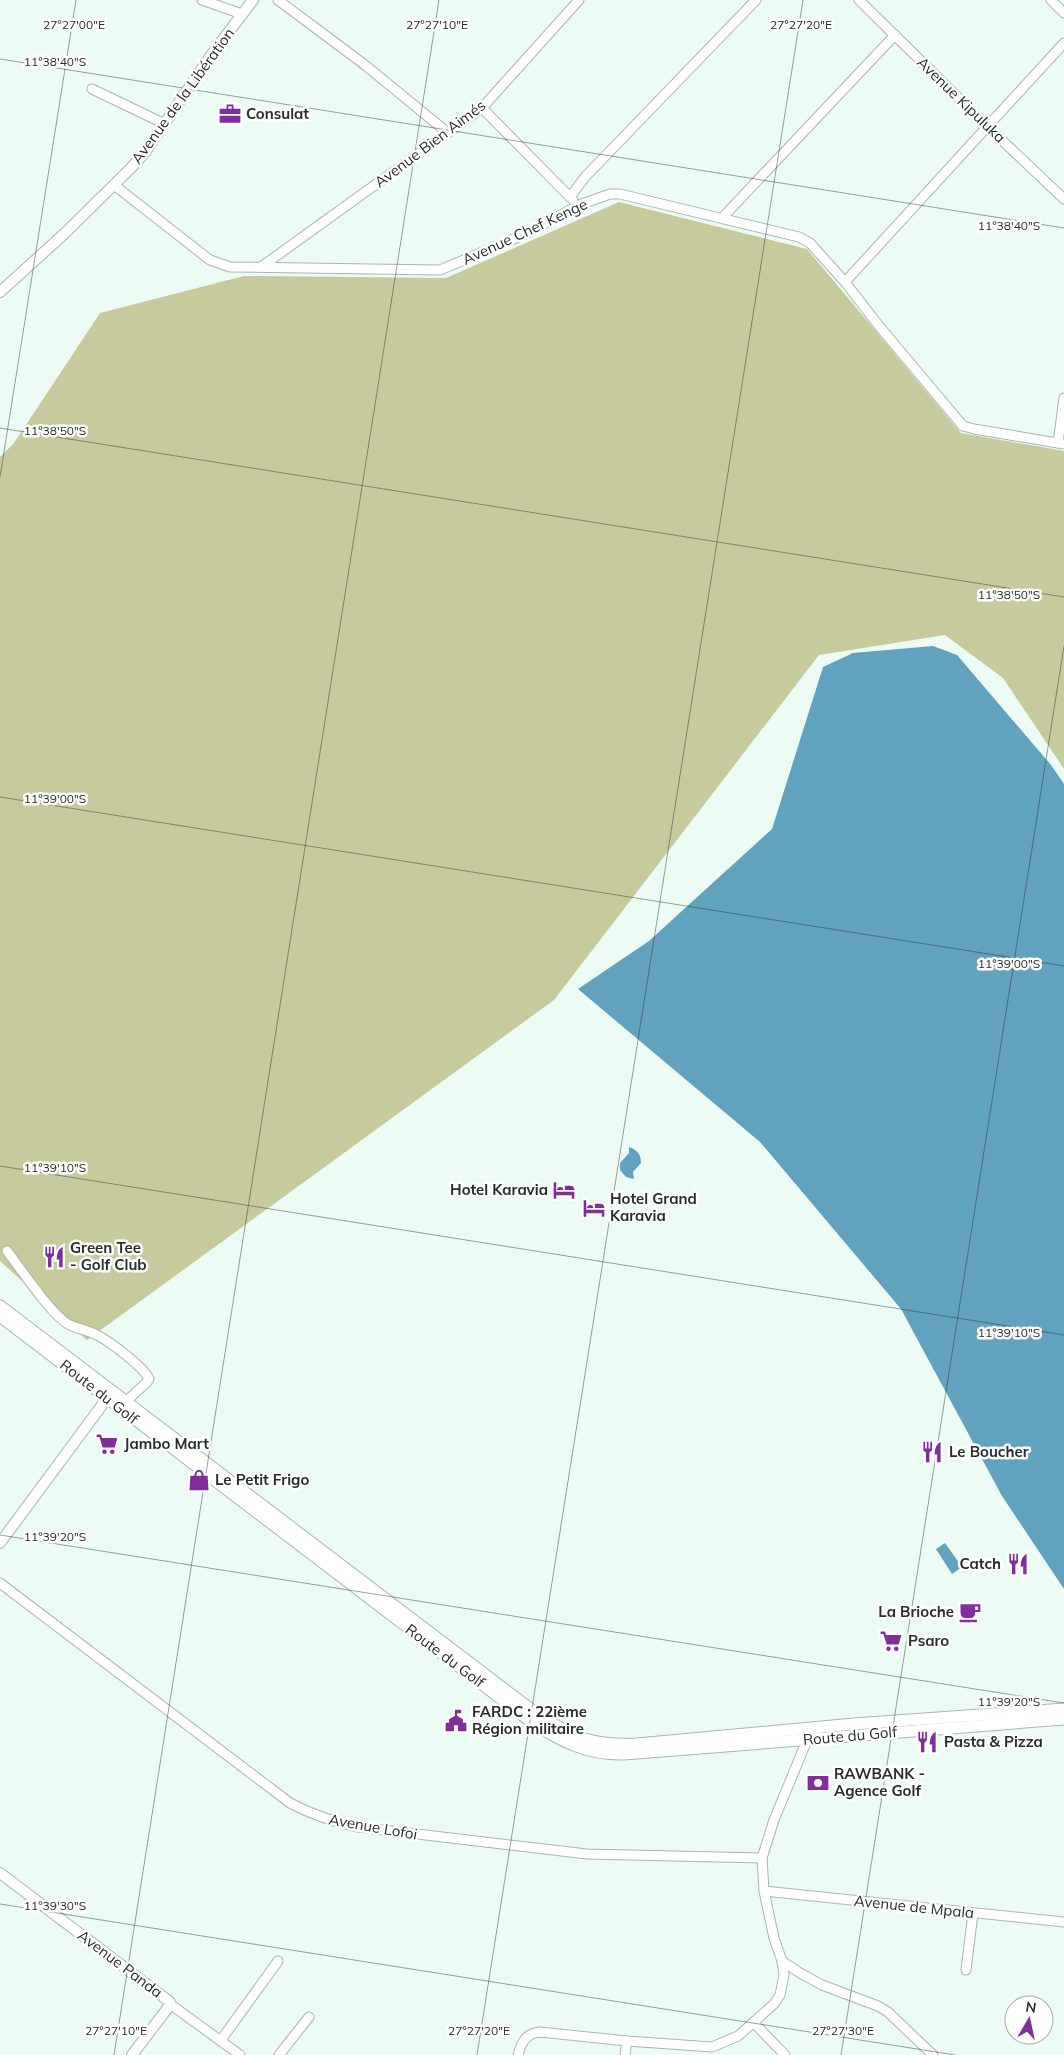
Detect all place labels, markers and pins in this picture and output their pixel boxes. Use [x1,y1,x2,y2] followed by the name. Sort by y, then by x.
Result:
[217,101,243,127] office icon: Consulat
[246,104,309,123] place label: Consulat
[551,1177,577,1203] hotel icon: Hotel Karavia
[450,1180,548,1199] place label: Hotel Karavia
[610,1189,697,1225] place label: Hotel Grand Karavia
[581,1195,607,1221] hotel icon: Hotel Grand Karavia
[70,1238,147,1274] place label: Green Tee - Golf Club
[41,1244,67,1270] restaurant icon: Green Tee - Golf Club
[94,1431,120,1457] supermarket icon: Jambo Mart
[124,1434,209,1453] place label: Jambo Mart
[919,1439,945,1465] restaurant icon: Le Boucher
[949,1442,1029,1461] place label: Le Boucher
[186,1467,212,1493] shop icon: Le Petit Frigo
[215,1470,309,1489] place label: Le Petit Frigo
[1005,1551,1031,1577] restaurant icon: Catch
[959,1554,1001,1573] place label: Catch
[957,1599,983,1625] cafe icon: La Brioche
[878,1602,954,1621] place label: La Brioche
[878,1628,904,1654] supermarket icon: Psaro
[908,1631,949,1650] place label: Psaro
[472,1702,587,1738] place label: FARDC : 22ième Région militaire
[443,1708,469,1734] public building icon: FARDC : 22ième Région militaire
[914,1729,940,1755] restaurant icon: Pasta & Pizza
[944,1732,1043,1751] place label: Pasta & Pizza
[834,1764,925,1800] place label: RAWBANK - Agence Golf
[805,1770,831,1796] bank icon: RAWBANK - Agence Golf

